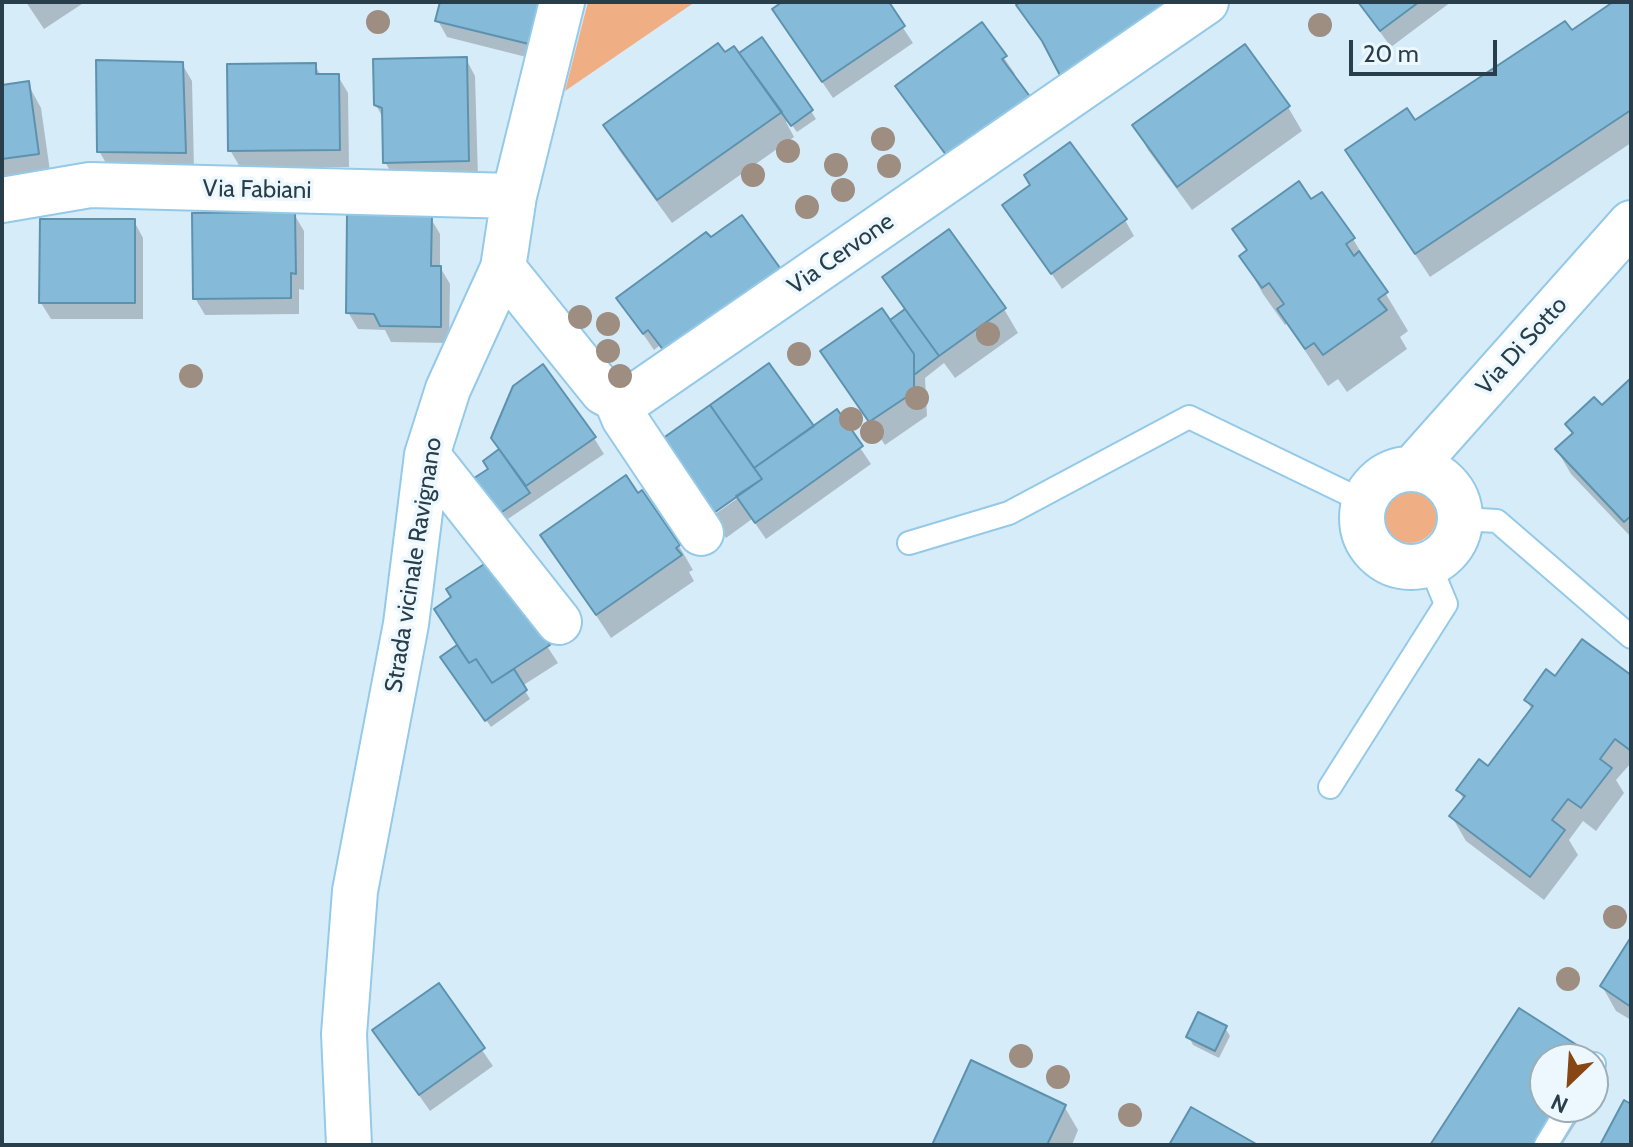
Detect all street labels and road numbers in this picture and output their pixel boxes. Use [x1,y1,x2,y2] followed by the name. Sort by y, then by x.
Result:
[202,175,312,205] street label: Via Fabiani
[783,207,899,301] street label: Via Cervone
[1471,291,1573,401] street label: Via Di Sotto
[380,435,448,695] street label: Strada vicinale Ravignano

